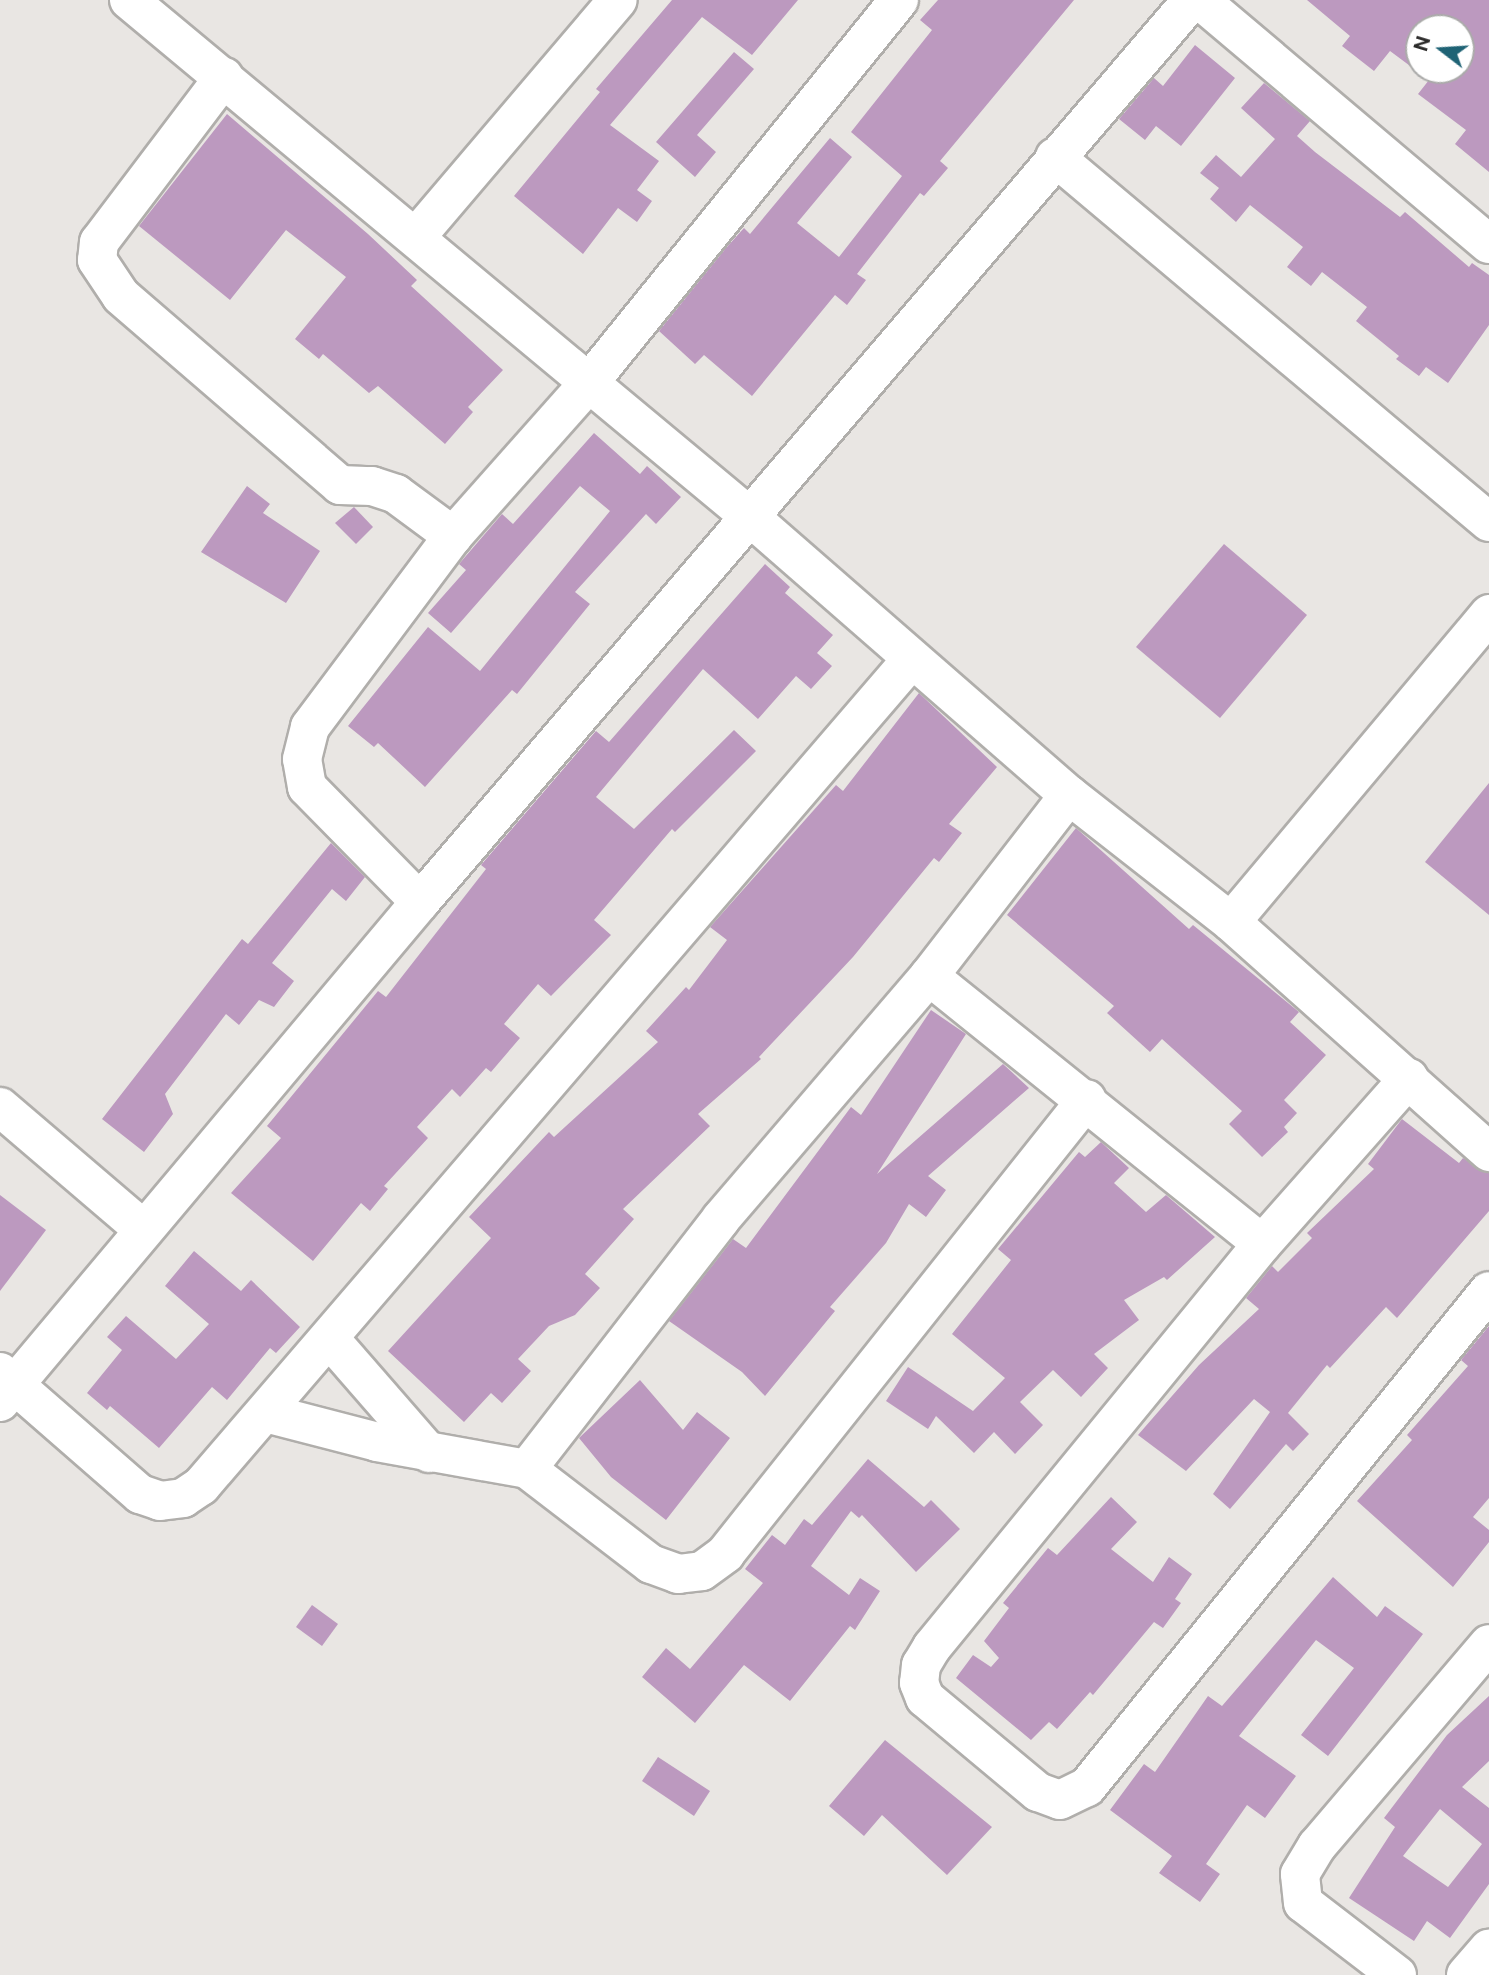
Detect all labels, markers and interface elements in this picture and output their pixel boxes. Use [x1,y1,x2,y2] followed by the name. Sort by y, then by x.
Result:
[1405,14,1475,84] north arrow
[1409,33,1435,54] text: N

